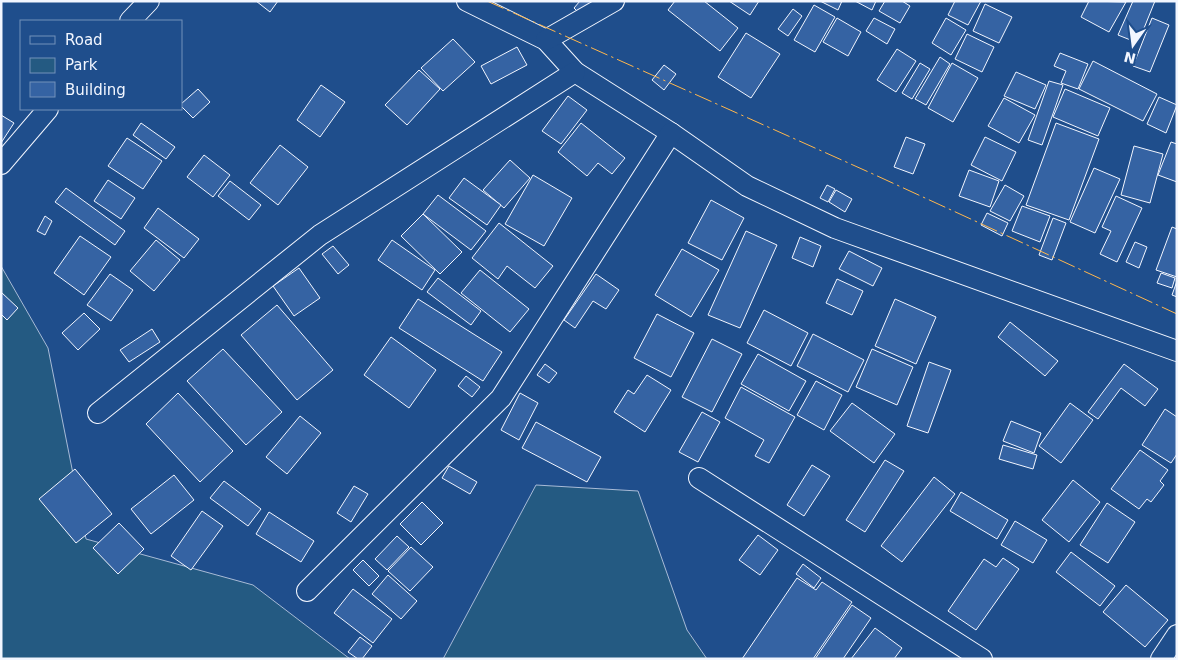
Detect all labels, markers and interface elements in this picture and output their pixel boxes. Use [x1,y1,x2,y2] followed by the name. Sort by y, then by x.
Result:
[20,20,182,110] legend
[1108,20,1158,70] north arrow
[65,31,103,49] text: Road
[1122,48,1137,67] text: N
[65,56,98,74] text: Park
[65,81,126,99] text: Building

